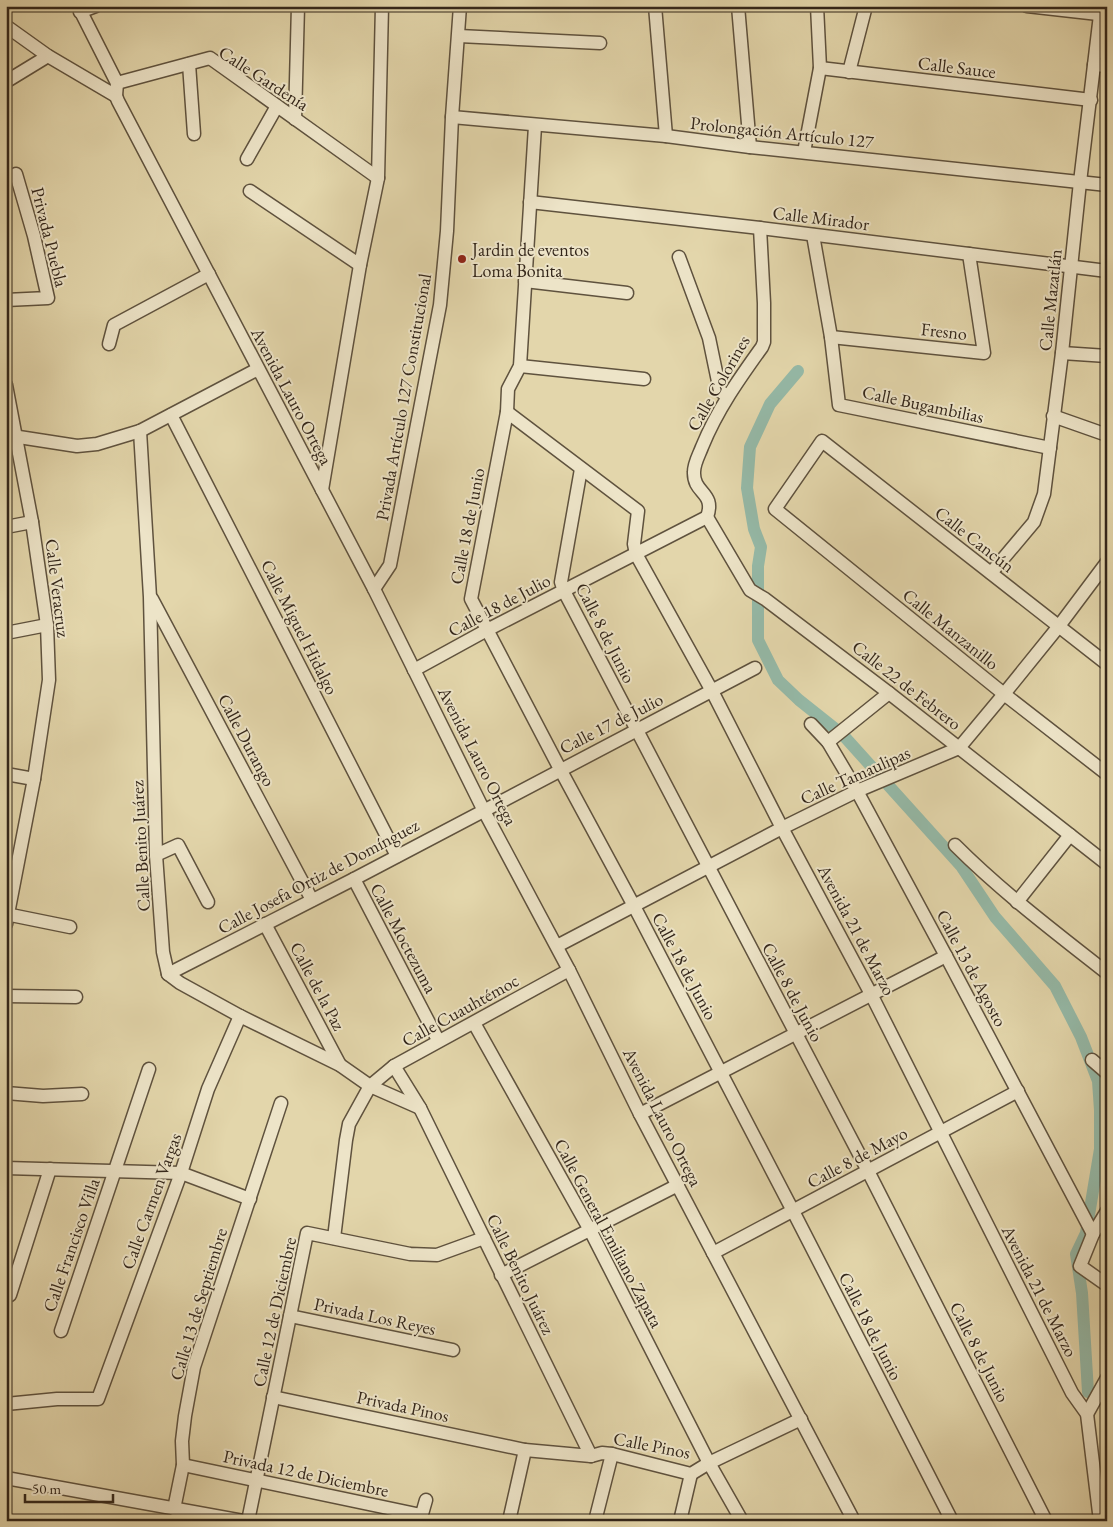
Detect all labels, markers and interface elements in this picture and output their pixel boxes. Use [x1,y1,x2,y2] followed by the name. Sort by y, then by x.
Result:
[215,40,314,116] street label: Calle Gardenía
[917,51,997,83] street label: Calle Sauce
[689,111,875,153] street label: Prolongación Artículo 127
[27,185,74,290] street label: Privada Puebla
[771,201,871,235] street label: Calle Mirador
[470,238,589,282] place label: Jardin de eventos Loma Bonita
[1033,247,1067,352] street label: Calle Mazatlán
[456,253,468,265] marker: Jardin de eventos Loma Bonita
[370,272,436,522] street label: Privada Artículo 127 Constitucional
[920,317,968,345] street label: Fresno
[246,322,338,469] street label: Avenida Lauro Ortega
[681,331,755,435] street label: Calle Colorines
[860,380,986,428] street label: Calle Bugambilias
[444,466,490,586] street label: Calle 18 de Junio
[930,501,1020,578] street label: Calle Cancún
[41,537,75,639] street label: Calle Veracruz
[256,556,344,698] street label: Calle Miguel Hidalgo
[444,568,554,642] street label: Calle 18 de Julio
[571,579,641,687] street label: Calle 8 de Junio
[898,583,1004,675] street label: Calle Manzanillo
[848,635,966,735] street label: Calle 22 de Febrero
[433,682,523,830] street label: Avenida Lauro Ortega
[555,687,667,759] street label: Calle 17 de Julio
[213,690,281,790] street label: Calle Durango
[796,740,914,809] street label: Calle Tamaulipas
[125,780,155,912] street label: Calle Benito Juárez
[213,813,423,939] street label: Calle Josefa Ortiz de Domínguez
[812,860,901,999] street label: Avenida 21 de Marzo
[365,879,443,998] street label: Calle Moctezuma
[931,905,1013,1031] street label: Calle 13 de Agosto
[647,908,723,1024] street label: Calle 18 de Junio
[285,938,351,1034] street label: Calle de la Paz
[757,938,829,1046] street label: Calle 8 de Junio
[397,968,523,1052] street label: Calle Cuauhtémoc
[618,1043,708,1191] street label: Avenida Lauro Ortega
[803,1121,911,1193] street label: Calle 8 de Mayo
[116,1129,186,1272] street label: Calle Carmen Vargas
[549,1135,669,1332] street label: Calle General Emiliano Zapata
[37,1174,105,1315] street label: Calle Francisco Villa
[482,1210,560,1338] street label: Calle Benito Juárez
[996,1220,1083,1361] street label: Avenida 21 de Marzo
[164,1225,232,1383] street label: Calle 13 de Septiembre
[247,1235,301,1389] street label: Calle 12 de Diciembre
[834,1268,908,1384] street label: Calle 18 de Junio
[312,1292,438,1340] street label: Privada Los Reyes
[945,1298,1015,1406] street label: Calle 8 de Junio
[355,1385,451,1427] street label: Privada Pinos
[612,1426,693,1464] street label: Calle Pinos
[221,1444,391,1502] street label: Privada 12 de Diciembre
[25,1472,112,1504] scale bar
[32,1479,61,1498] text: 50 m

